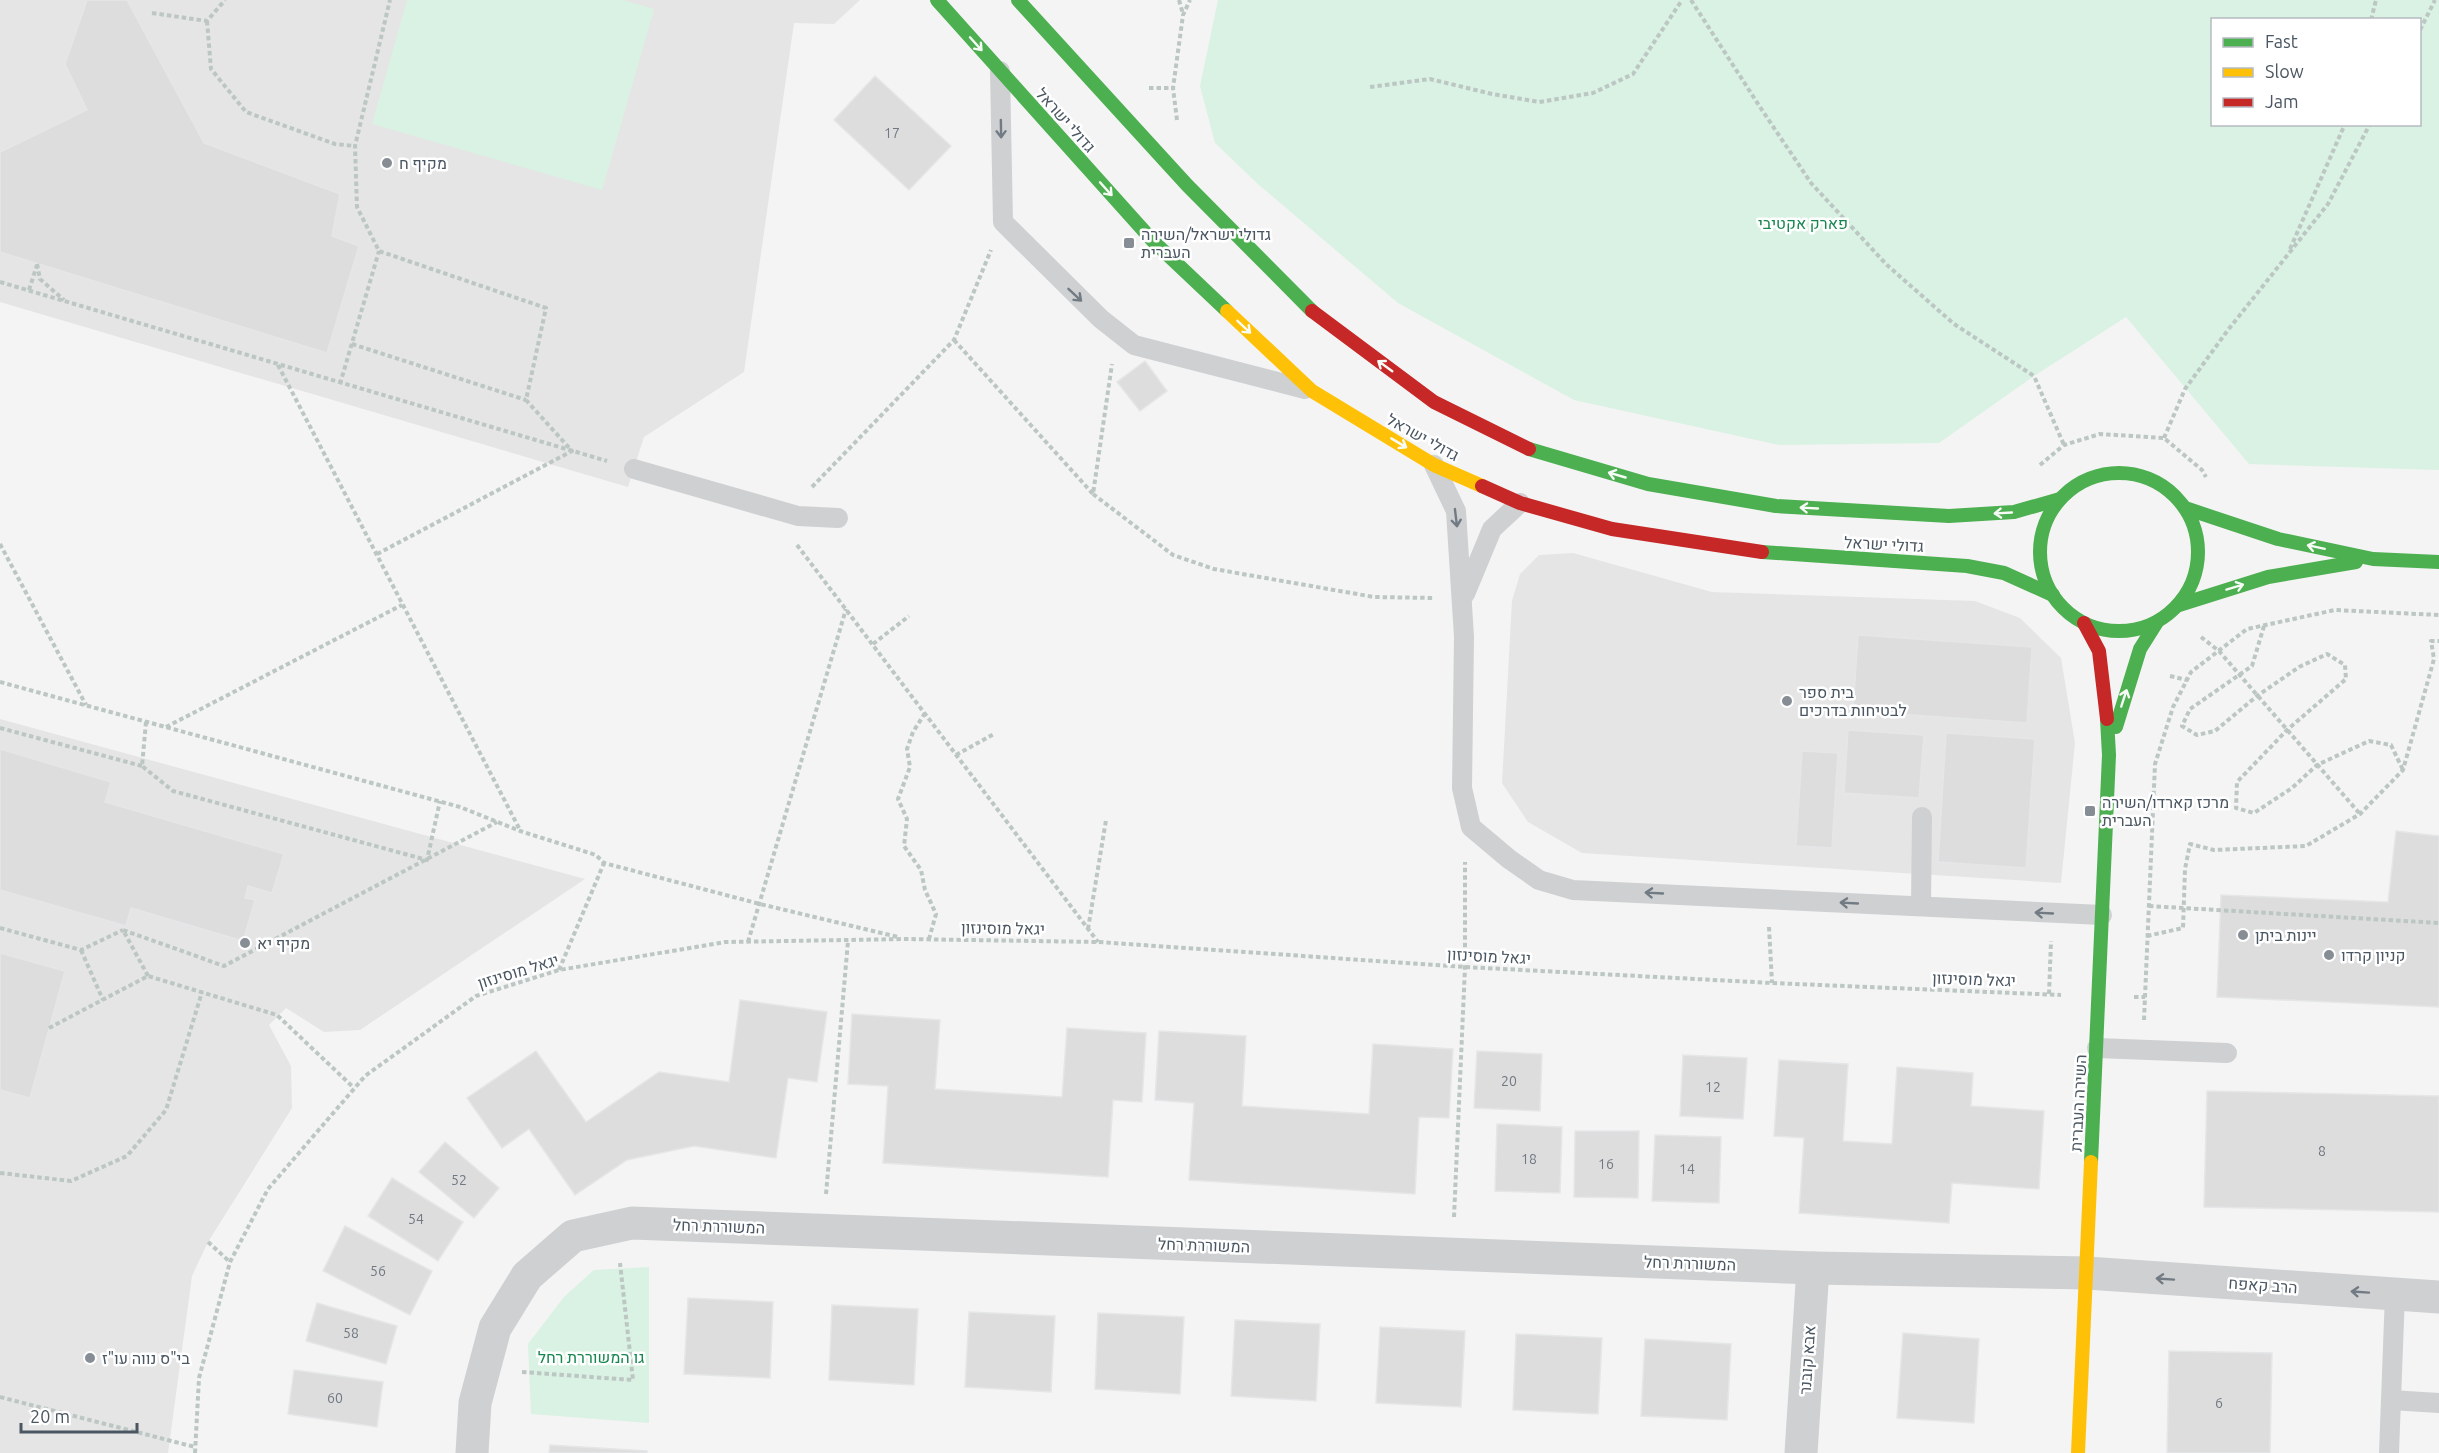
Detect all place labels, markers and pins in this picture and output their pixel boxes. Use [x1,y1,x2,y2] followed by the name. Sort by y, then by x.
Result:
[399,154,447,172] place label: מקיף ח
[380,156,394,170] marker: מקיף ח
[1141,225,1271,261] place label: גדולי ישראל/השירה העברית
[1122,236,1136,250] marker: גדולי ישראל/השירה העברית
[1799,683,1907,719] place label: בית ספר לבטיחות בדרכים
[1780,694,1794,708] marker: בית ספר לבטיחות בדרכים
[2102,793,2229,829] place label: מרכז קארדו/השירה העברית
[2083,804,2097,818] marker: מרכז קארדו/השירה העברית
[2255,926,2317,944] place label: יינות ביתן
[2236,928,2250,942] marker: יינות ביתן
[257,934,310,952] place label: מקיף יא
[238,936,252,950] marker: מקיף יא
[2341,946,2405,964] place label: קניון קרדו
[2322,948,2336,962] marker: קניון קרדו
[102,1349,190,1367] place label: בי"ס נווה עו"ז
[83,1351,97,1365] marker: בי"ס נווה עו"ז

